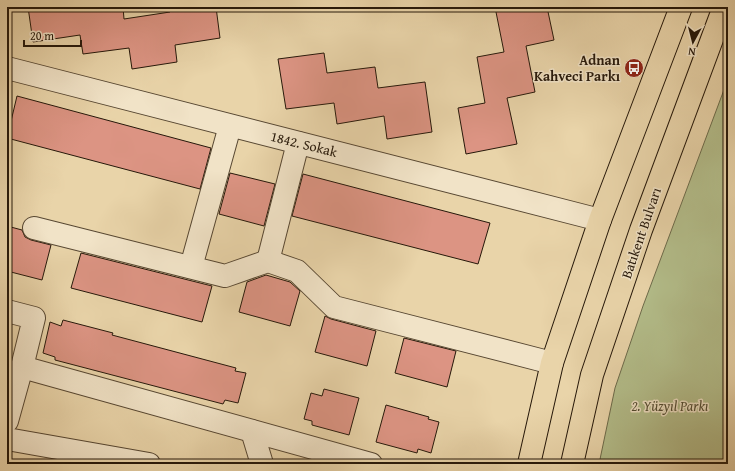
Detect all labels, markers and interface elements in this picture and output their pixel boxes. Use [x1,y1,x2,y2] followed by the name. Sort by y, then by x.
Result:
[24,22,81,48] scale bar
[673,22,713,62] north arrow
[30,27,54,44] text: 20 m
[687,43,696,60] text: N
[534,50,621,86] place label: Adnan Kahveci Parkı
[623,57,645,79] bus stop icon: Adnan Kahveci Parkı
[268,126,340,162] street label: 1842. Sokak
[616,185,666,281] street label: Batıkent Bulvarı
[631,396,709,416] park label: 2. Yüzyıl Parkı

